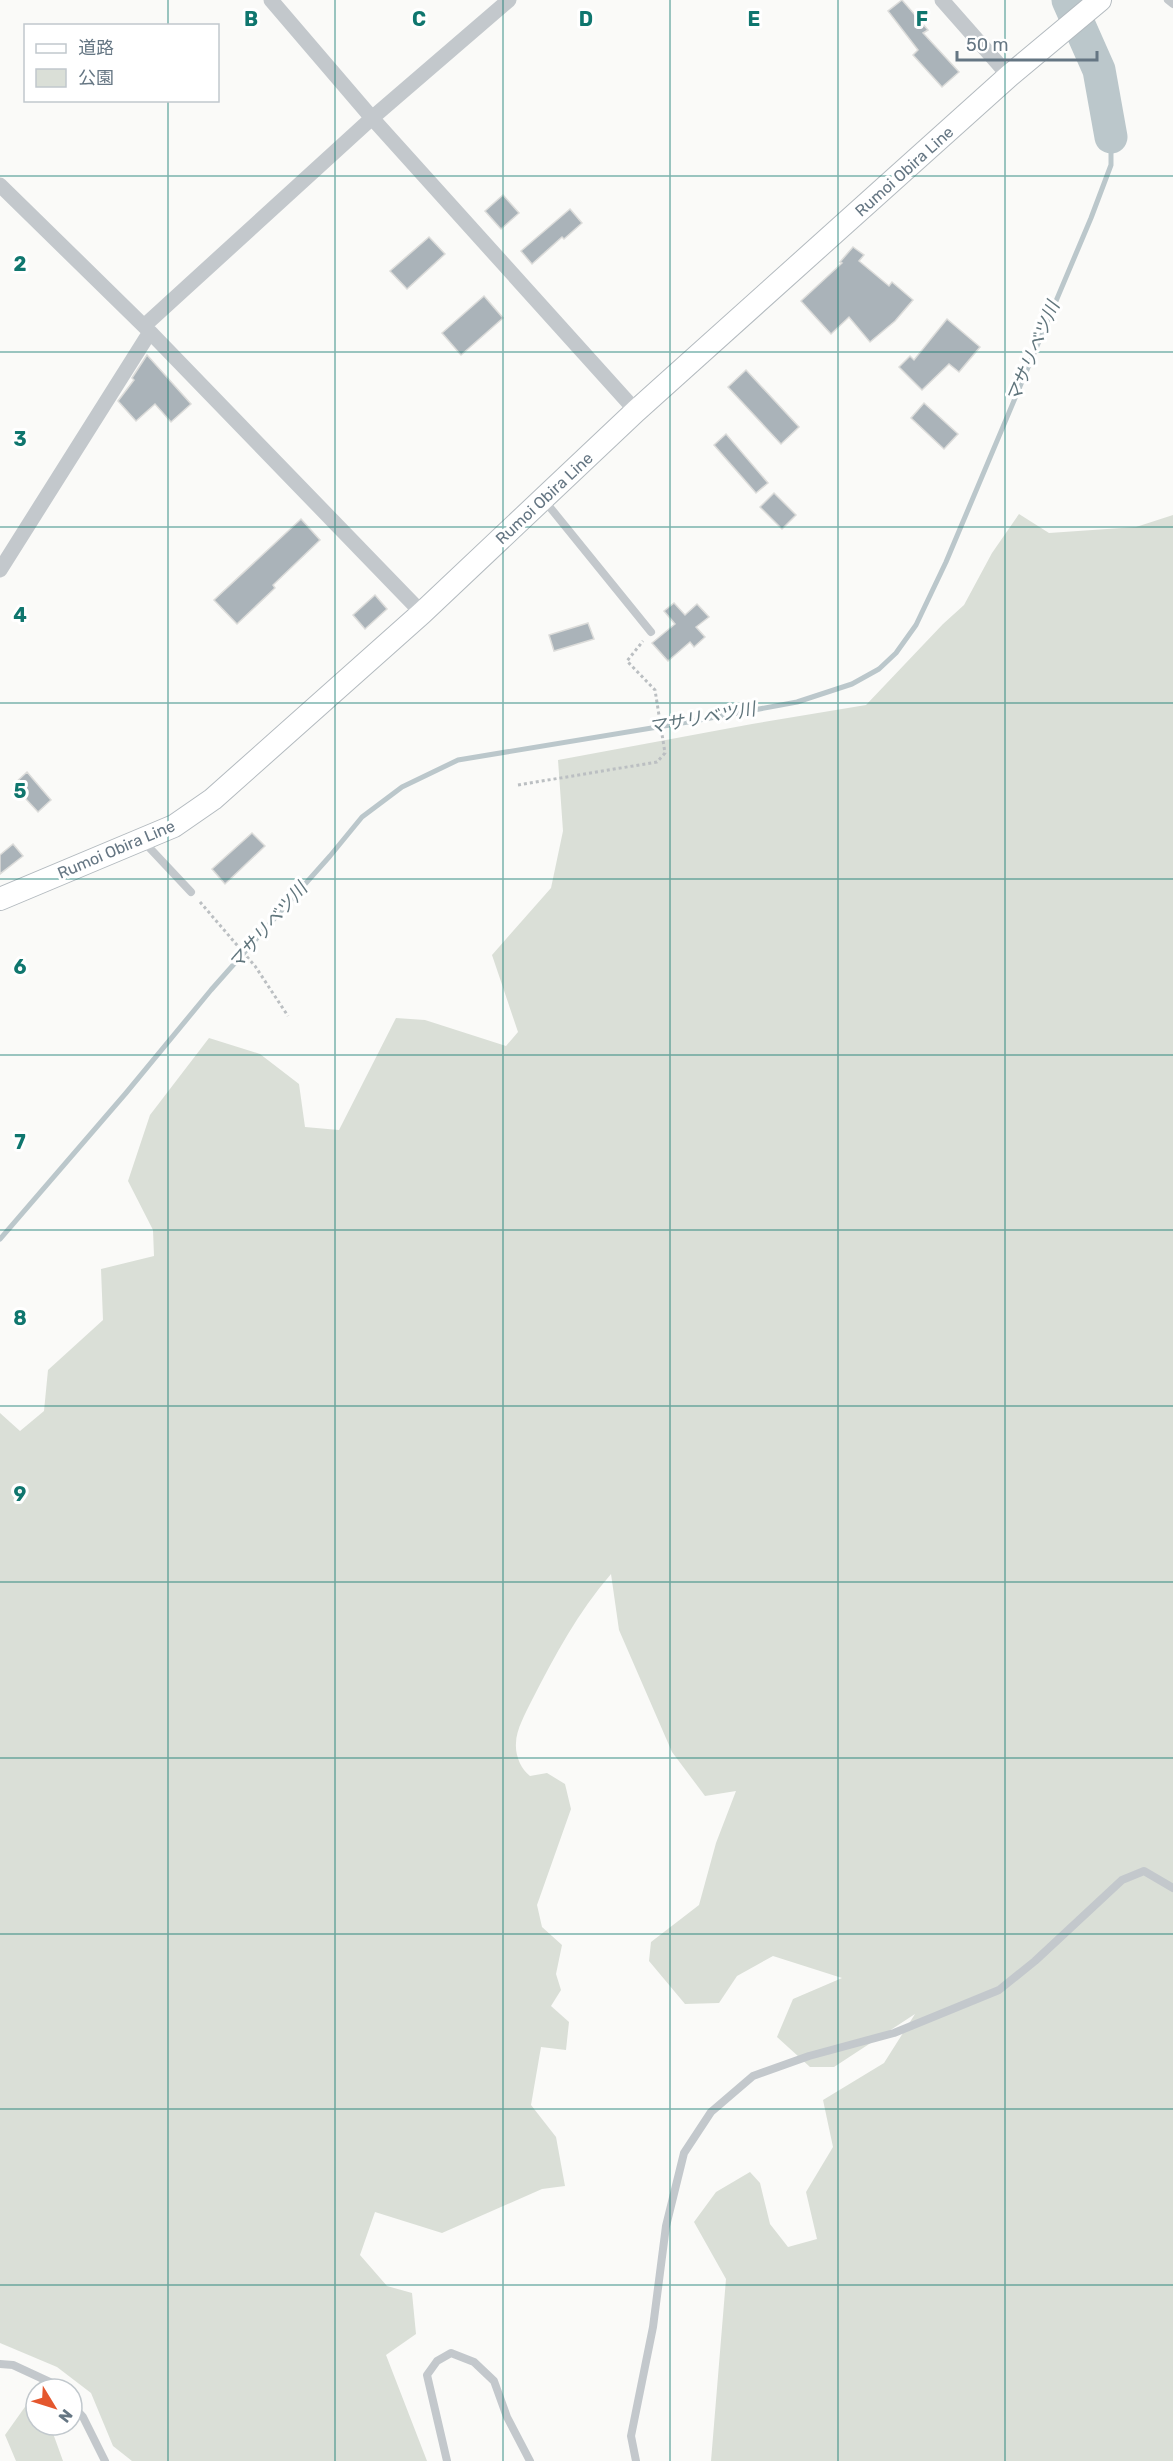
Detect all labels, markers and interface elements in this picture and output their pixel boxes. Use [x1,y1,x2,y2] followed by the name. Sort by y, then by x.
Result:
[244,7,258,31] text: B
[412,7,426,31] text: C
[579,7,593,31] text: D
[748,7,760,31] text: E
[916,7,928,31] text: F
[24,24,219,102] legend
[957,24,1096,62] scale bar
[966,34,1009,56] text: 50 m
[78,37,114,59] text: 道路
[78,67,114,89] text: 公園
[851,122,957,221] street label: Rumoi Obira Line
[14,252,27,276] text: 2
[1002,296,1065,406] water label: マサリベツ川
[13,427,27,451] text: 3
[492,449,597,548] street label: Rumoi Obira Line
[13,603,27,627] text: 4
[647,697,759,738] water label: マサリベツ川
[14,779,27,803] text: 5
[55,816,178,883] street label: Rumoi Obira Line
[224,877,313,974] water label: マサリベツ川
[13,955,27,979] text: 6
[14,1130,26,1154] text: 7
[13,1306,27,1330] text: 8
[14,1482,27,1506] text: 9
[24,2377,84,2437] north arrow
[54,2406,76,2426] text: N

